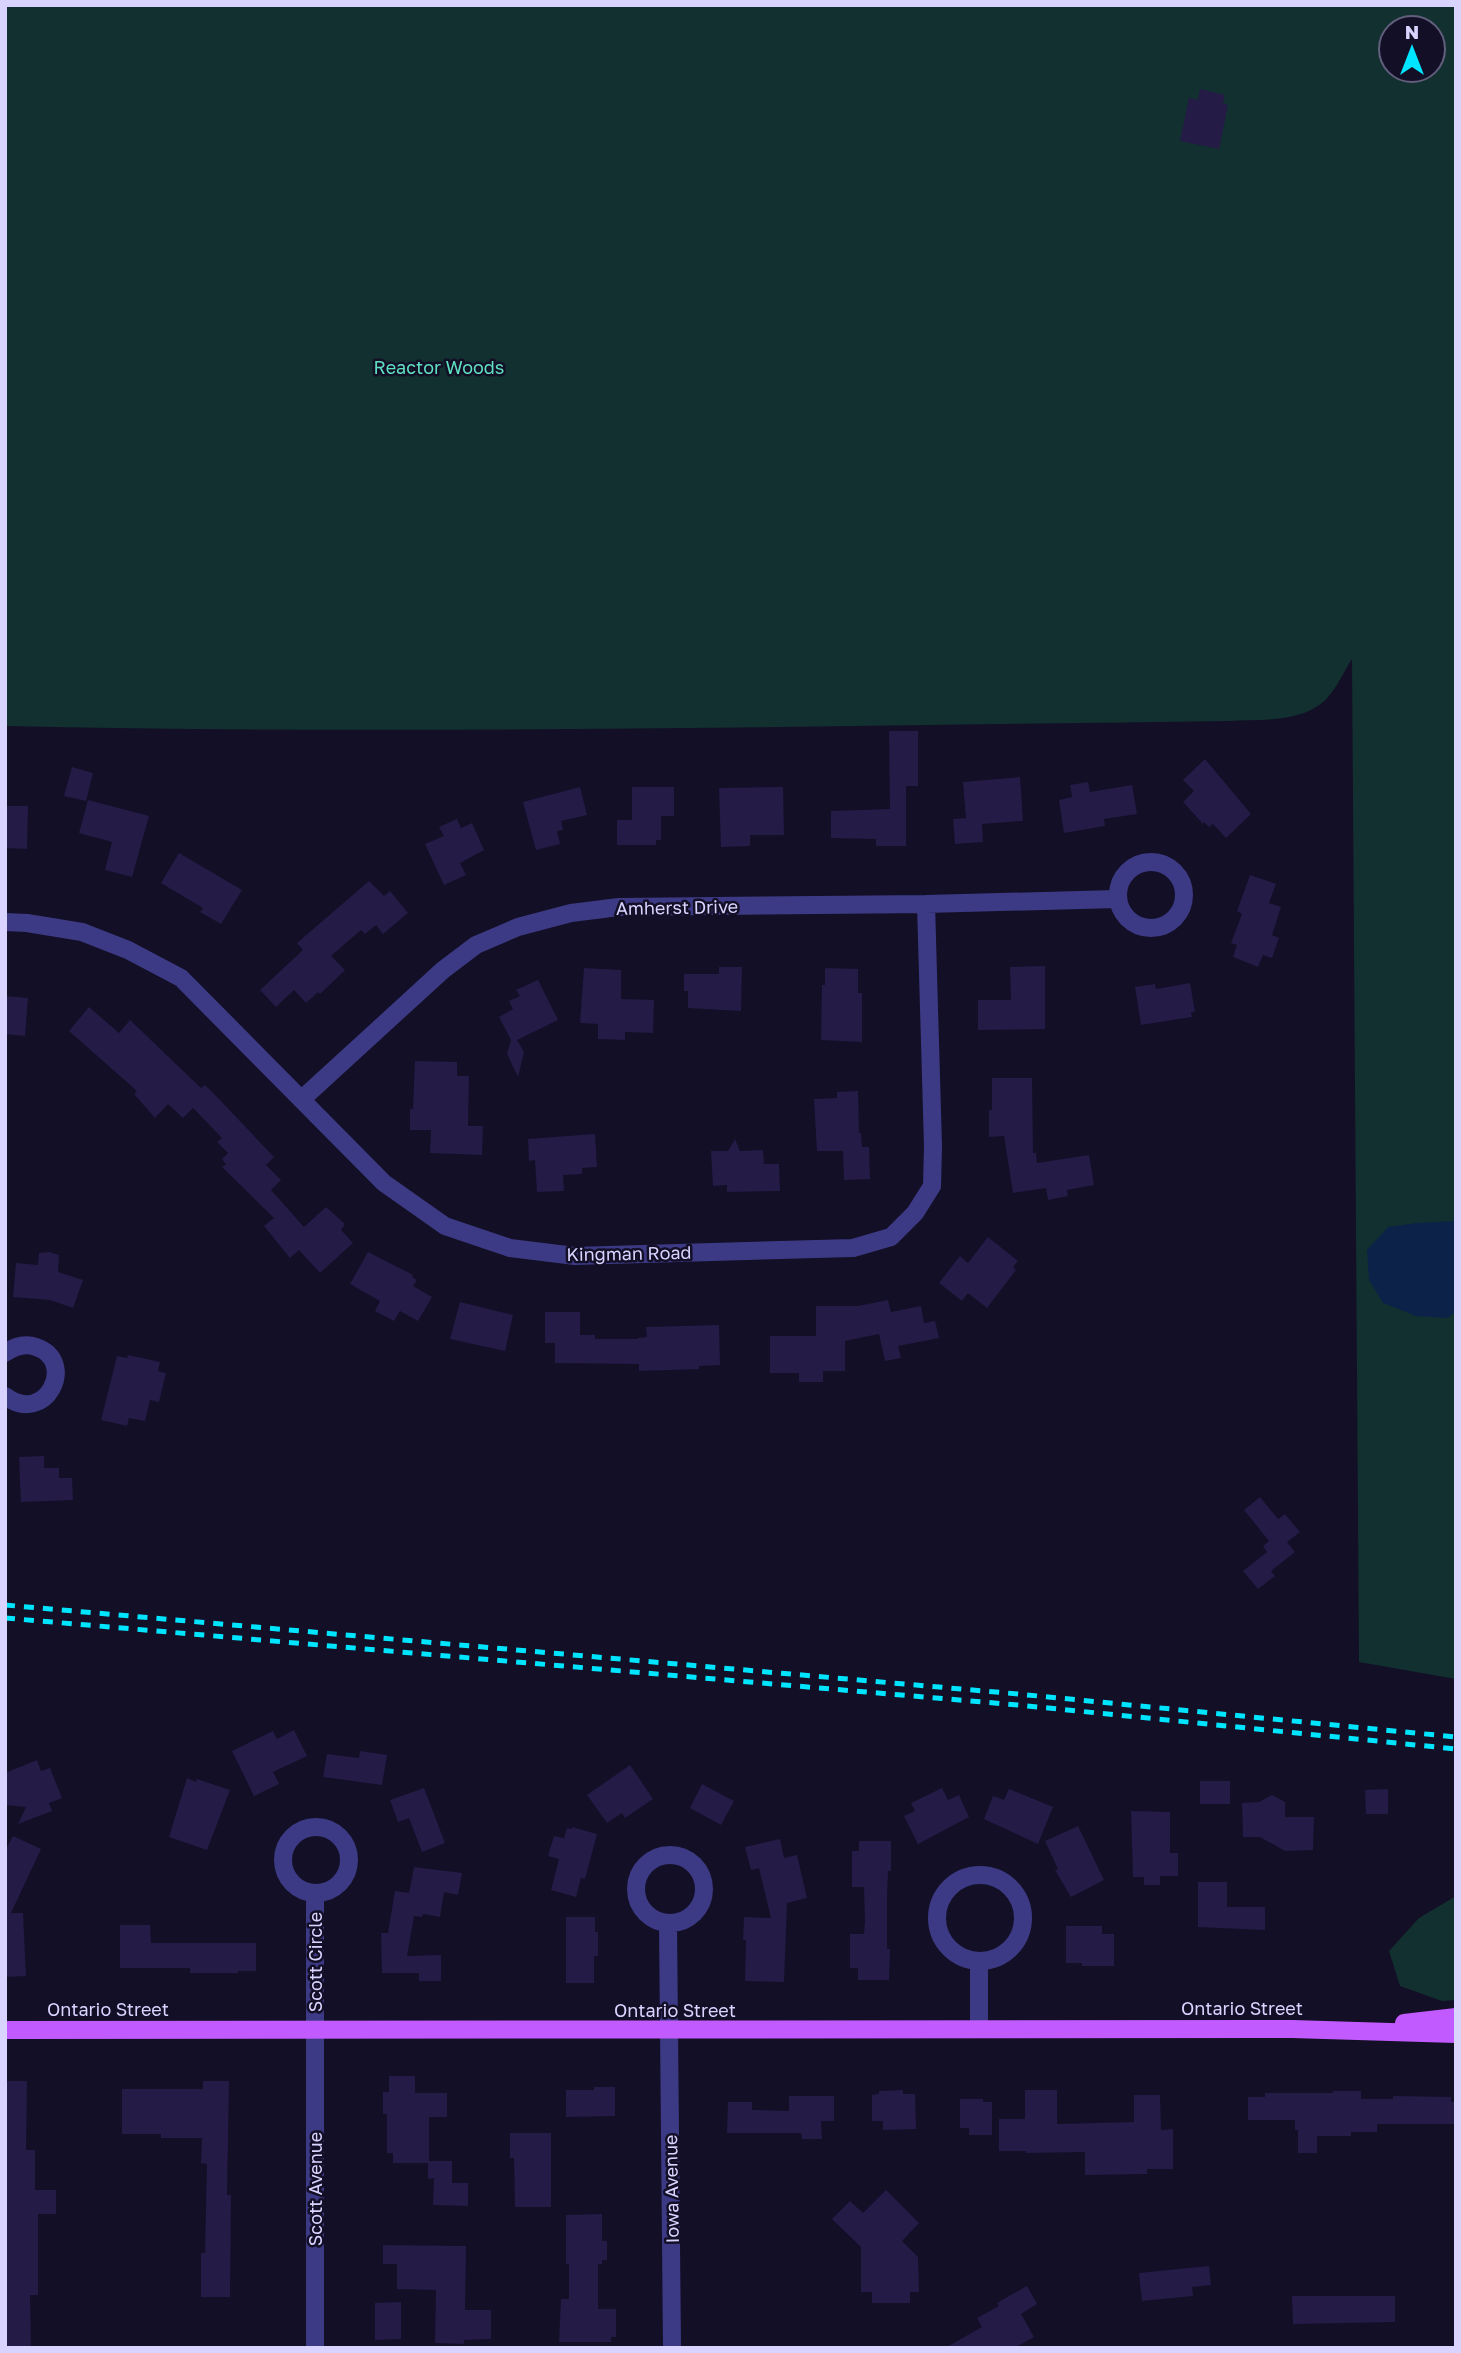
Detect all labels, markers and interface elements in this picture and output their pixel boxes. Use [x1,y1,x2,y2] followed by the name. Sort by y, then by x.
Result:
[1377,14,1447,84] north arrow
[1405,20,1419,43] text: N
[374,356,504,378] park label: Reactor Woods
[616,895,738,919] street label: Amherst Drive
[566,1241,692,1265] street label: Kingman Road
[304,1912,326,2012] street label: Scott Circle
[1181,1997,1303,2019] street label: Ontario Street
[47,1998,169,2020] street label: Ontario Street
[614,1999,736,2021] street label: Ontario Street
[304,2132,326,2246] street label: Scott Avenue
[659,2134,683,2244] street label: Iowa Avenue

